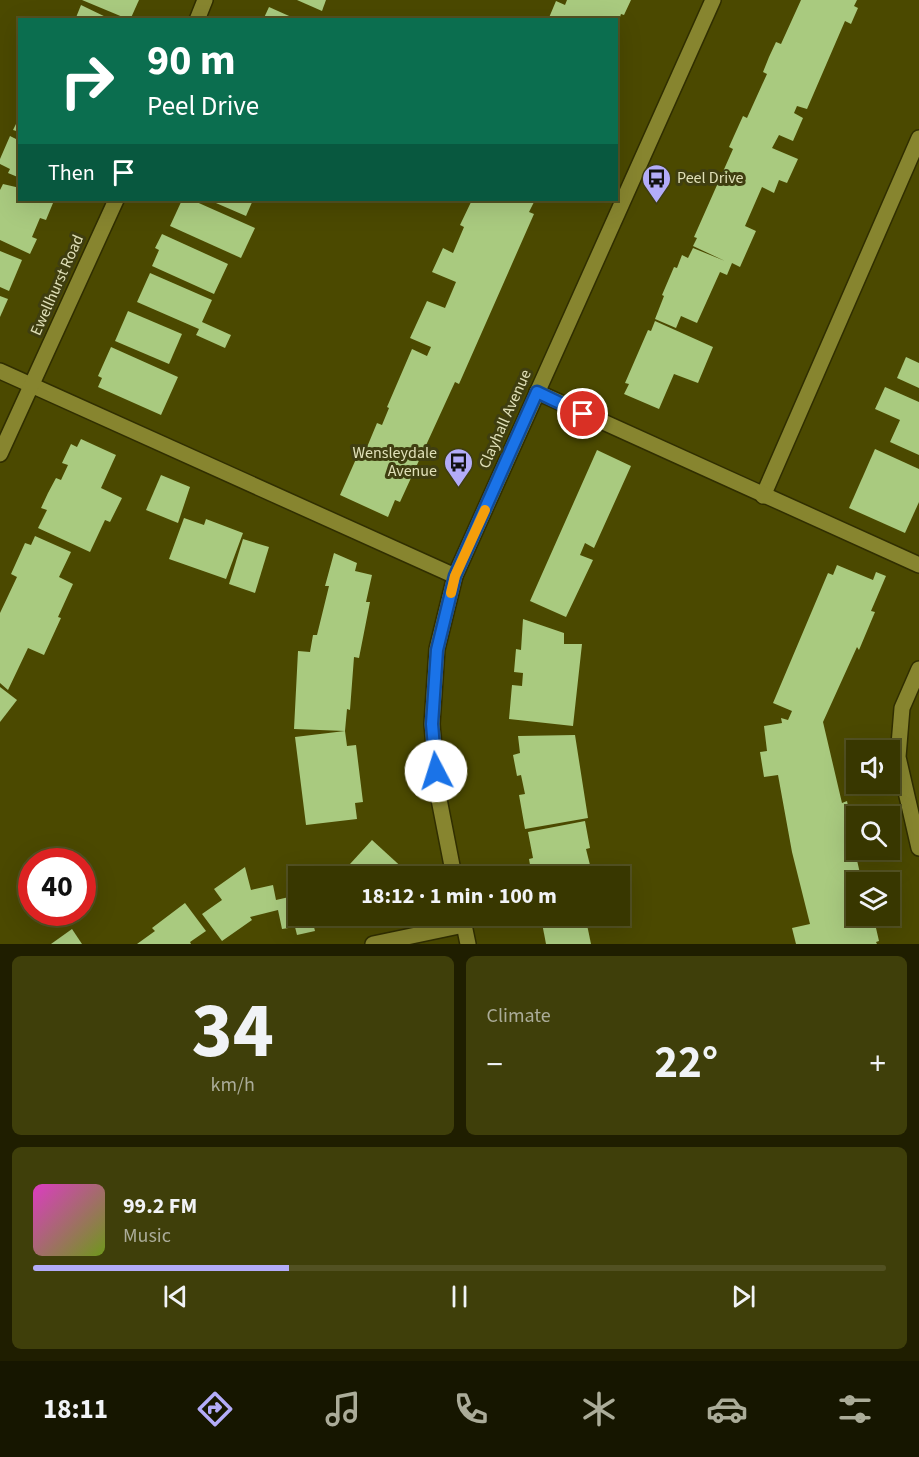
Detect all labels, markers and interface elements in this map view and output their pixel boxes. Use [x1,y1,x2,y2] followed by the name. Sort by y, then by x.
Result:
[147,31,236,91] text: 90 m
[48,42,126,120] icon: right
[147,87,259,126] text: Peel Drive
[107,156,140,189] icon: arrive
[48,157,95,189] text: Then
[640,162,672,204] bus stop icon: Peel Drive
[677,167,744,189] place label: Peel Drive
[25,231,89,339] street label: Ewellhurst Road
[473,366,537,472] street label: Clayhall Avenue
[557,388,608,439] pin
[566,397,599,430] icon: arrive
[353,442,437,482] place label: Wensleydale Avenue
[442,446,474,488] bus stop icon: Wensleydale Avenue
[404,739,468,803] position arrow
[846,740,900,926] map controls
[846,740,900,794] button: sound
[846,806,900,860] button: search
[18,848,96,926] speed limit sign: 40
[846,872,900,926] button: layers
[361,880,557,912] text: 18:12 · 1 min · 100 m
[192,976,274,1087] text: 34
[487,1002,551,1030] text: Climate
[654,1031,718,1095] text: 22°
[487,1041,503,1088] text: −
[870,1041,886,1088] text: +
[211,1071,255,1099] text: km/h
[123,1190,197,1222] text: 99.2 FM
[123,1222,171,1250] text: Music
[159,1280,192,1313] icon: previous
[443,1280,476,1313] icon: pause
[727,1280,760,1313] icon: next
[194,1388,236,1430] icon: directions
[322,1388,364,1430] icon: music
[450,1388,492,1430] icon: phone
[578,1388,620,1430] icon: climate
[706,1388,748,1430] icon: car
[834,1388,876,1430] icon: filters
[43,1390,108,1429] text: 18:11

